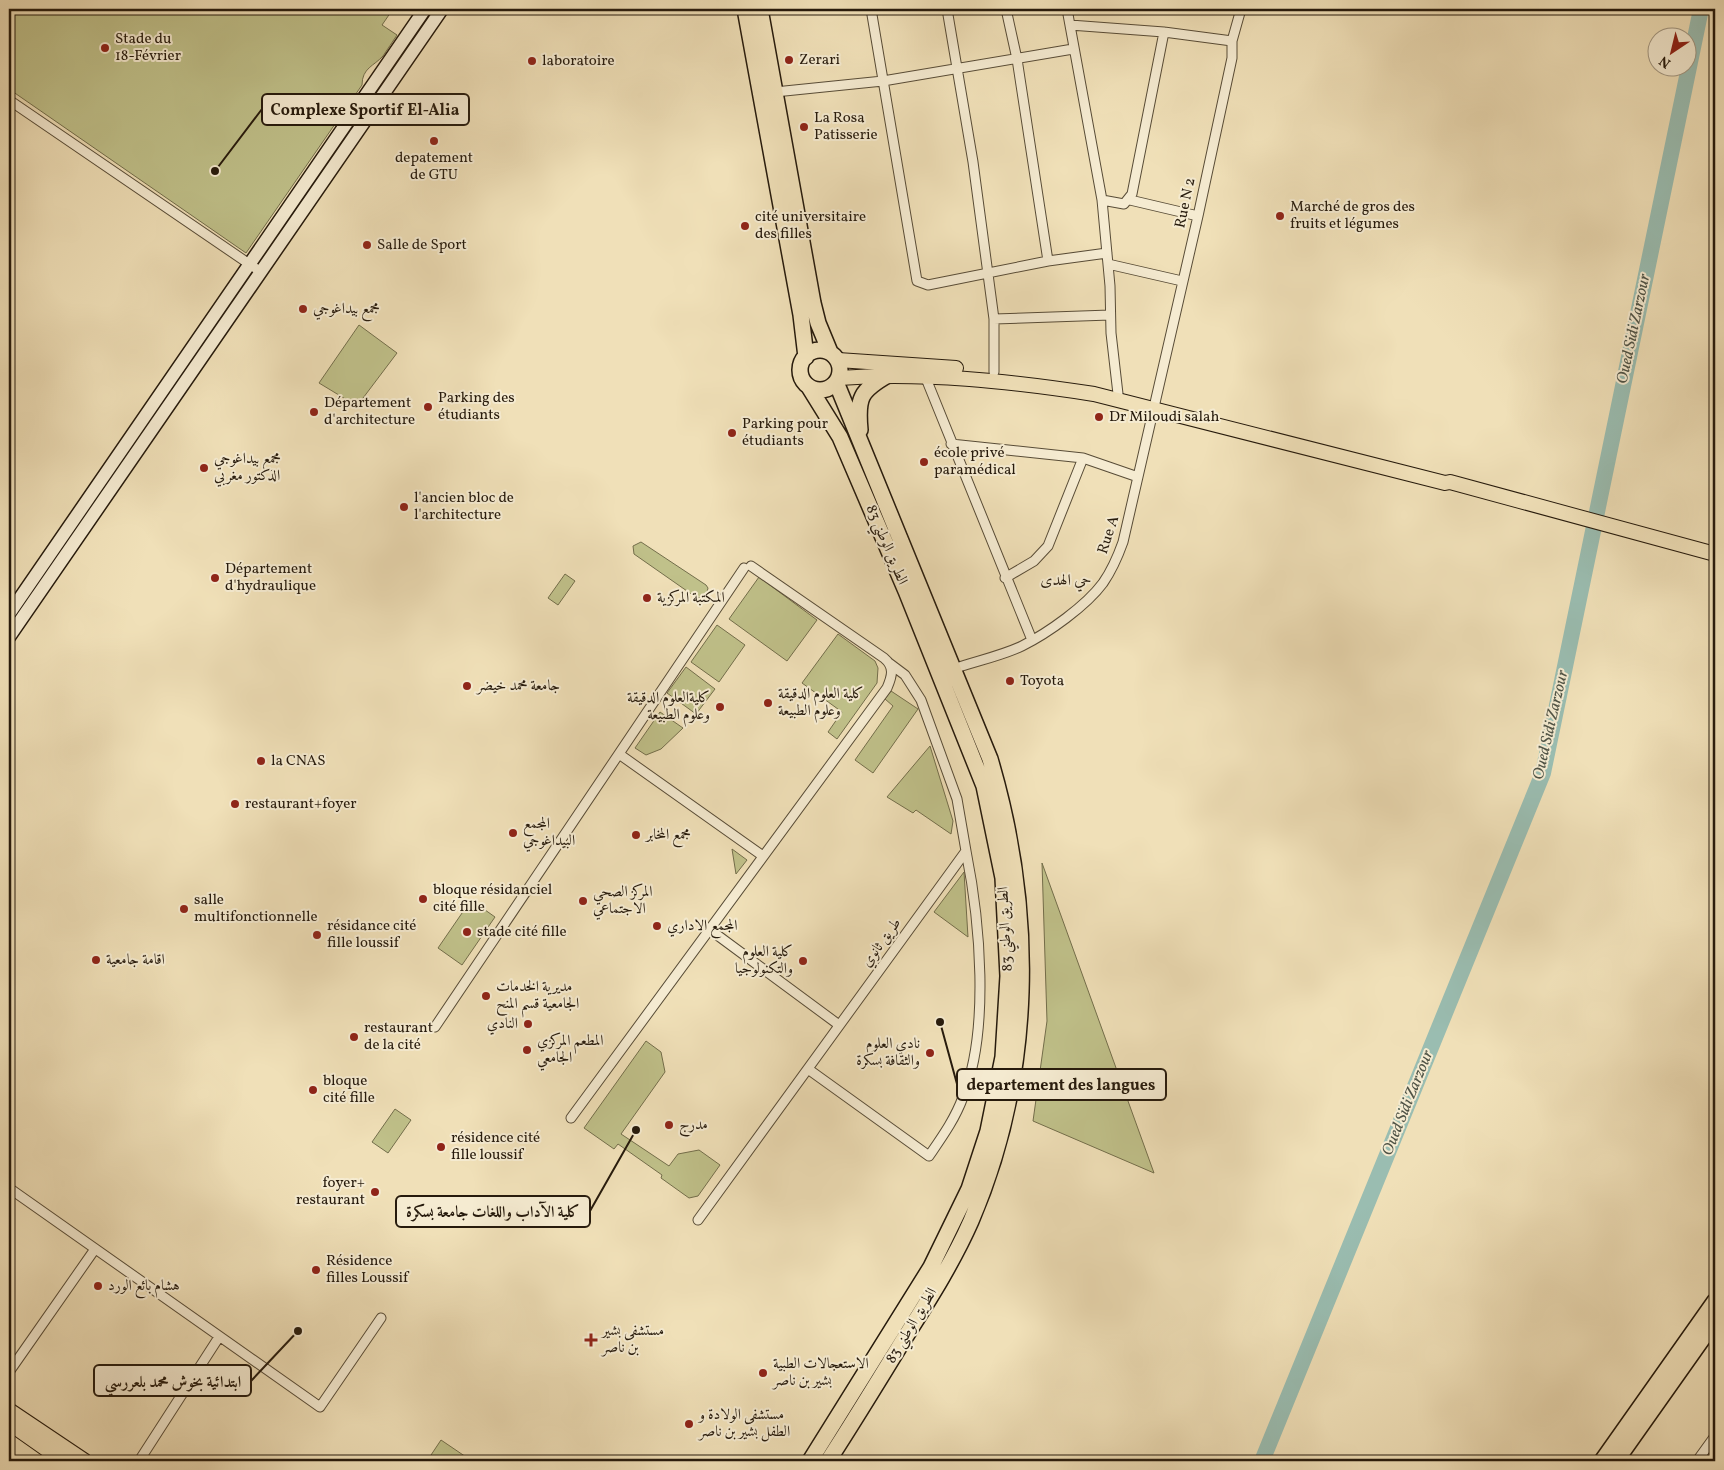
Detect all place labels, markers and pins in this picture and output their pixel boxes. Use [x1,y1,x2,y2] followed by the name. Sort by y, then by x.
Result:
[115,29,181,67] place label: Stade du 18-Février
[99,42,111,54] marker: Stade du 18-Février
[799,50,840,71] place label: Zerari
[542,51,615,72] place label: laboratoire
[783,54,795,66] marker: Zerari
[526,55,538,67] marker: laboratoire
[262,94,469,125] callout: Complexe Sportif El-Alia
[814,108,878,146] place label: La Rosa Patisserie
[798,121,810,133] marker: La Rosa Patisserie
[428,135,440,147] marker: depatement de GTU
[395,148,473,186] place label: depatement de GTU
[1290,197,1415,235] place label: Marché de gros des fruits et légumes
[755,207,866,245] place label: cité universitaire des filles
[1274,210,1286,222] marker: Marché de gros des fruits et légumes
[739,220,751,232] marker: cité universitaire des filles
[377,235,467,256] place label: Salle de Sport
[361,239,373,251] marker: Salle de Sport
[313,299,380,322] place label: مجمع بيداغوجي
[297,303,309,315] marker: مجمع بيداغوجي
[438,388,515,426] place label: Parking des étudiants
[324,393,415,431] place label: Département d'architecture
[422,401,434,413] marker: Parking des étudiants
[308,406,320,418] marker: Département d'architecture
[1109,407,1219,428] place label: Dr Miloudi salah
[1093,411,1105,423] marker: Dr Miloudi salah
[742,414,828,452] place label: Parking pour étudiants
[726,427,738,439] marker: Parking pour étudiants
[934,443,1016,481] place label: école privé paramédical
[214,449,281,487] place label: مجمع بيداغوجي الدكتور مغربي
[918,456,930,468] marker: école privé paramédical
[198,462,210,474] marker: مجمع بيداغوجي الدكتور مغربي
[414,488,514,526] place label: l'ancien bloc de l'architecture
[398,501,410,513] marker: l'ancien bloc de l'architecture
[225,559,316,597] place label: Département d'hydraulique
[209,572,221,584] marker: Département d'hydraulique
[657,588,725,609] place label: المكتبة المركزية
[641,592,653,604] marker: المكتبة المركزية
[1020,671,1064,692] place label: Toyota
[1004,675,1016,687] marker: Toyota
[475,676,560,697] place label: جامعة محمد خيضر
[461,680,473,692] marker: جامعة محمد خيضر
[778,684,864,723] place label: كلية العلوم الدقيقة وعلوم الطبيعة
[627,688,710,727] place label: كليةالعلوم الدقيقة وعلوم الطبيعة
[762,697,774,709] marker: كلية العلوم الدقيقة وعلوم الطبيعة
[714,701,726,713] marker: كليةالعلوم الدقيقة وعلوم الطبيعة
[271,751,325,772] place label: la CNAS
[255,755,267,767] marker: la CNAS
[245,794,357,815] place label: restaurant+foyer
[229,798,241,810] marker: restaurant+foyer
[523,814,575,852] place label: المجمع البيداغوجي
[644,825,691,848] place label: مجمع المخابر
[507,827,519,839] marker: المجمع البيداغوجي
[630,829,642,841] marker: مجمع المخابر
[433,880,552,918] place label: bloque résidanciel cité fille
[593,882,653,920] place label: المركز الصحي الاجتماعي
[194,890,318,928] place label: salle multifonctionnelle
[417,893,429,905] marker: bloque résidanciel cité fille
[577,895,589,907] marker: المركز الصحي الاجتماعي
[178,903,190,915] marker: salle multifonctionnelle
[327,916,416,954] place label: résidance cité fille loussif
[667,916,737,939] place label: المجمع الاداري
[651,920,663,932] marker: المجمع الاداري
[477,922,567,943] place label: stade cité fille
[461,926,473,938] marker: stade cité fille
[311,929,323,941] marker: résidance cité fille loussif
[735,942,793,980] place label: كلية العلوم والتكنولوجيا
[106,950,165,971] place label: اقامة جامعية
[90,954,102,966] marker: اقامة جامعية
[797,955,809,967] marker: كلية العلوم والتكنولوجيا
[496,977,579,1018] place label: مديرية الخدمات الجامعية قسم المنح
[480,990,492,1002] marker: مديرية الخدمات الجامعية قسم المنح
[487,1014,518,1035] place label: النادي
[364,1018,433,1056] place label: restaurant de la cité
[522,1018,534,1030] marker: النادي
[348,1031,360,1043] marker: restaurant de la cité
[537,1031,604,1071] place label: المطعم المركزي الجامعي
[856,1034,920,1072] place label: نادي العلوم والثقافة بسكرة
[521,1044,533,1056] marker: المطعم المركزي الجامعي
[924,1047,936,1059] marker: نادي العلوم والثقافة بسكرة
[957,1069,1166,1100] callout: departement des langues
[323,1071,375,1109] place label: bloque cité fille
[307,1084,319,1096] marker: bloque cité fille
[679,1115,708,1137] place label: مدرج
[663,1119,675,1131] marker: مدرج
[451,1128,540,1166] place label: résidence cité fille loussif
[435,1141,447,1153] marker: résidence cité fille loussif
[296,1173,365,1211] place label: foyer+ restaurant
[369,1186,381,1198] marker: foyer+ restaurant
[396,1196,590,1227] callout: كلية الآداب واللغات جامعة بسكرة
[326,1251,410,1289] place label: Résidence filles Loussif
[310,1264,322,1276] marker: Résidence filles Loussif
[108,1276,180,1299] place label: هشام بائع الورد
[92,1280,104,1292] marker: هشام بائع الورد
[600,1321,664,1359] place label: مستشفى بشير بن ناصر
[584,1333,598,1347] marker: مستشفى بشير بن ناصر
[771,1354,869,1392] place label: الاستعجالات الطبية بشير بن ناصر
[94,1365,251,1396] callout: ابتدائية بخوش محمد بلعررسي
[757,1367,769,1379] marker: الاستعجالات الطبية بشير بن ناصر
[697,1405,790,1443] place label: مستشفى الولادة و الطفل بشير بن ناصر
[683,1418,695,1430] marker: مستشفى الولادة و الطفل بشير بن ناصر

